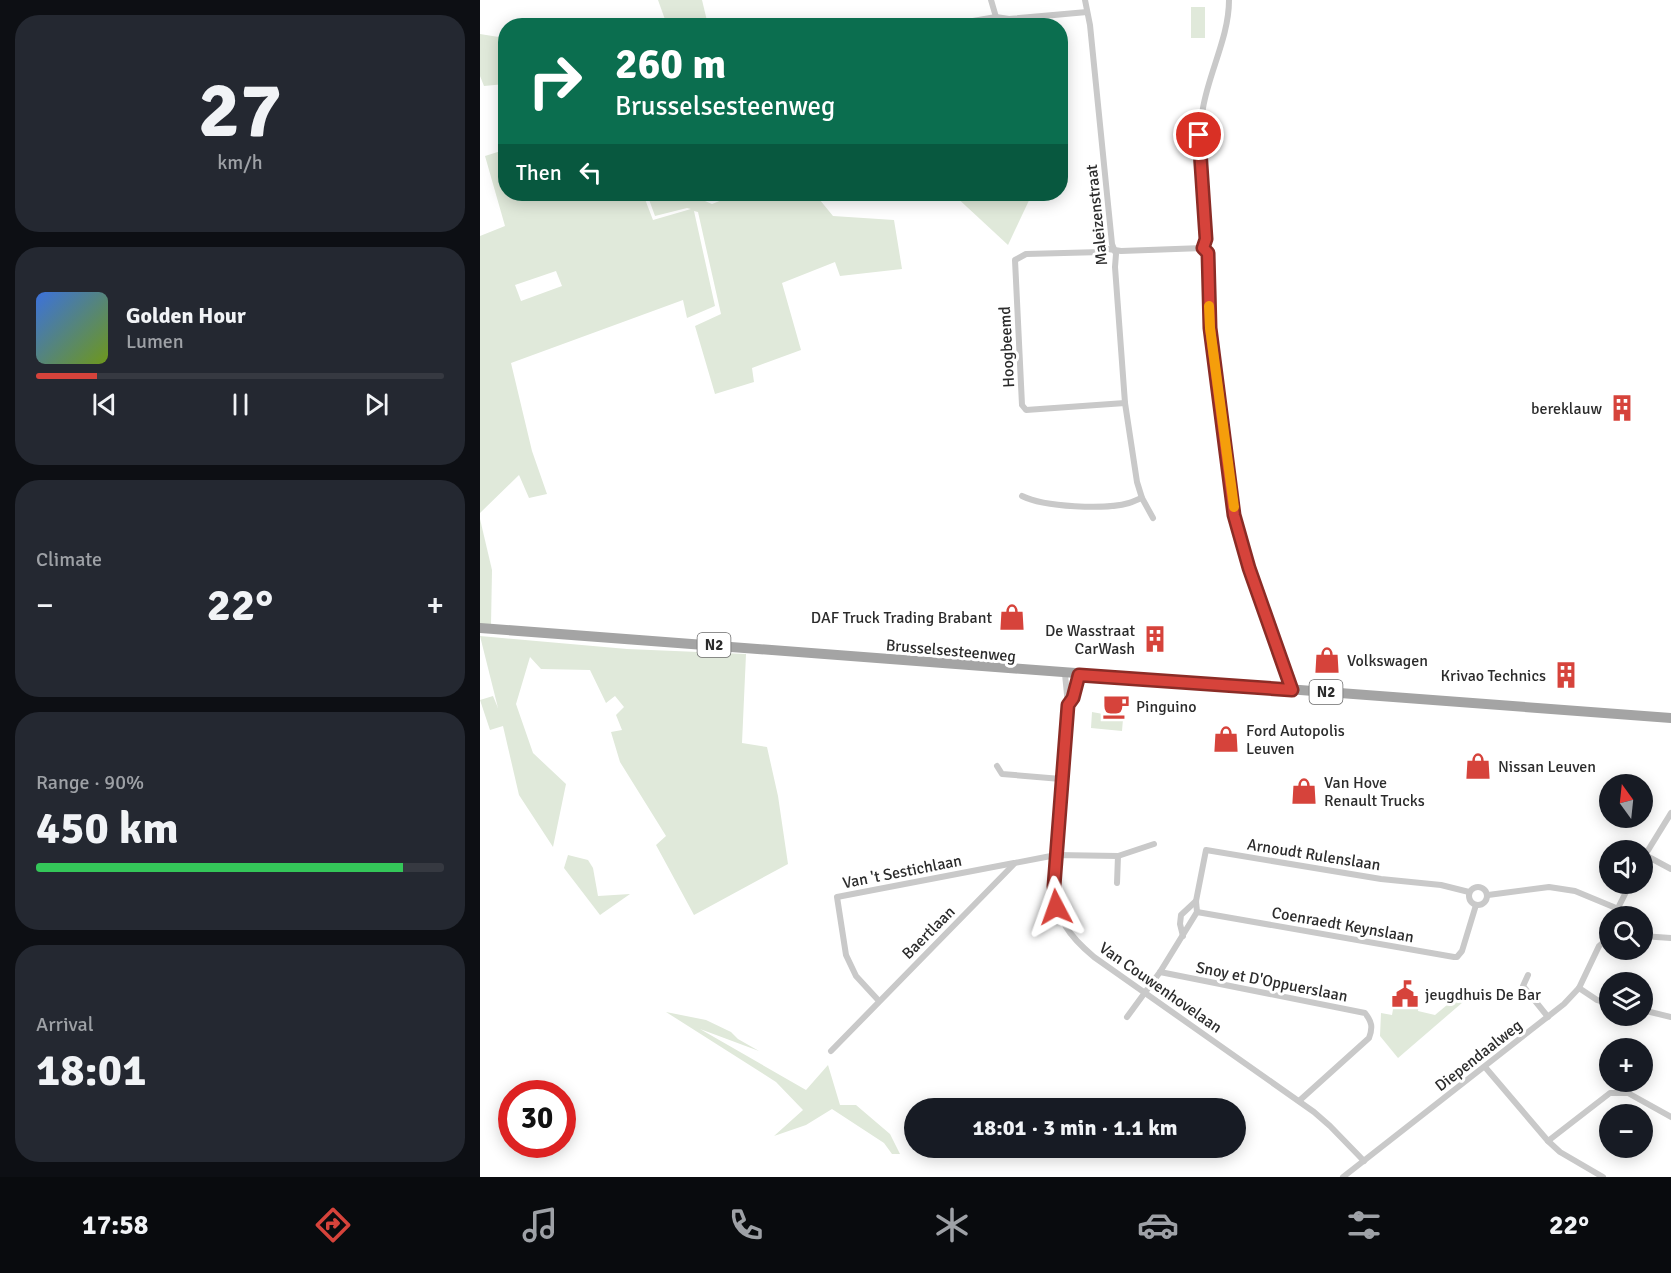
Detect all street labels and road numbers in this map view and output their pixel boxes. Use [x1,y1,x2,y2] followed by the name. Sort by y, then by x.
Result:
[1082,163,1112,266] street label: Maleizenstraat
[995,306,1019,388] street label: Hoogbeemd
[698,633,730,657] road number: N2
[885,635,1017,667] street label: Brusselsesteenweg
[1310,680,1342,704] road number: N2
[1246,835,1382,875] street label: Arnoudt Rulenslaan
[841,851,964,893] street label: Van 't Sestichlaan
[898,902,960,964] street label: Baertlaan
[1270,903,1415,947] street label: Coenraedt Keynslaan
[1095,938,1226,1038] street label: Van Couwenhovelaan
[1194,957,1349,1007] street label: Snoy et D'Oppuerslaan
[1431,1016,1526,1096] street label: Diependaalweg

